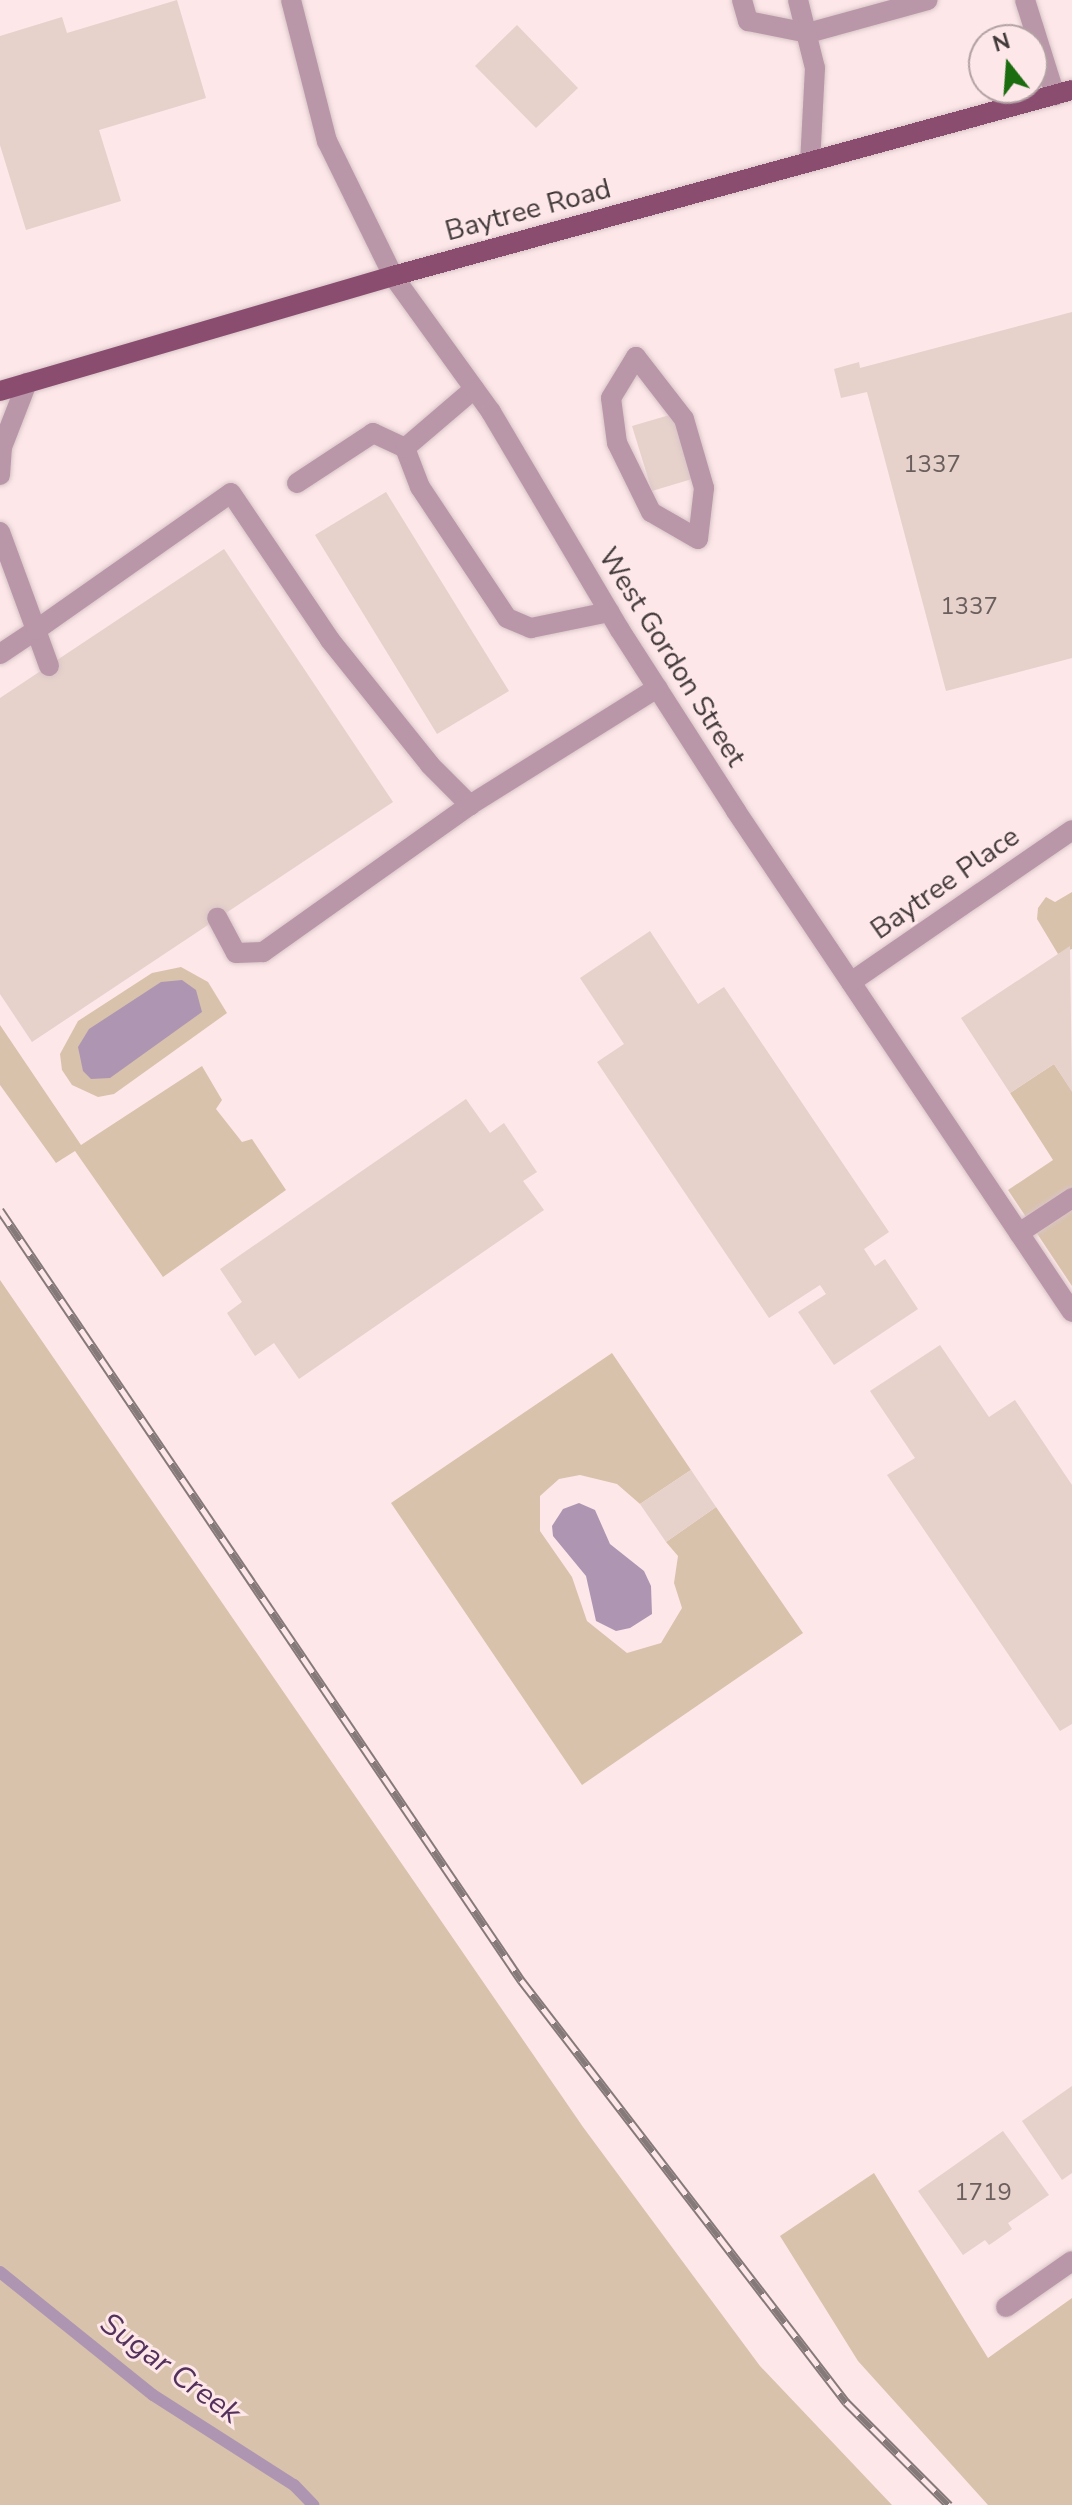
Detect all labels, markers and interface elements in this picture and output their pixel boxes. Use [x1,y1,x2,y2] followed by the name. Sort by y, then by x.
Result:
[968,24,1048,104] north arrow
[989,26,1014,60] text: N
[442,172,614,248] street label: Baytree Road
[903,451,961,479] house number: 1337
[591,541,753,773] street label: West Gordon Street
[940,593,998,621] house number: 1337
[864,820,1026,946] street label: Baytree Place
[954,2179,1012,2207] house number: 1719
[93,2306,247,2432] water label: Sugar Creek

